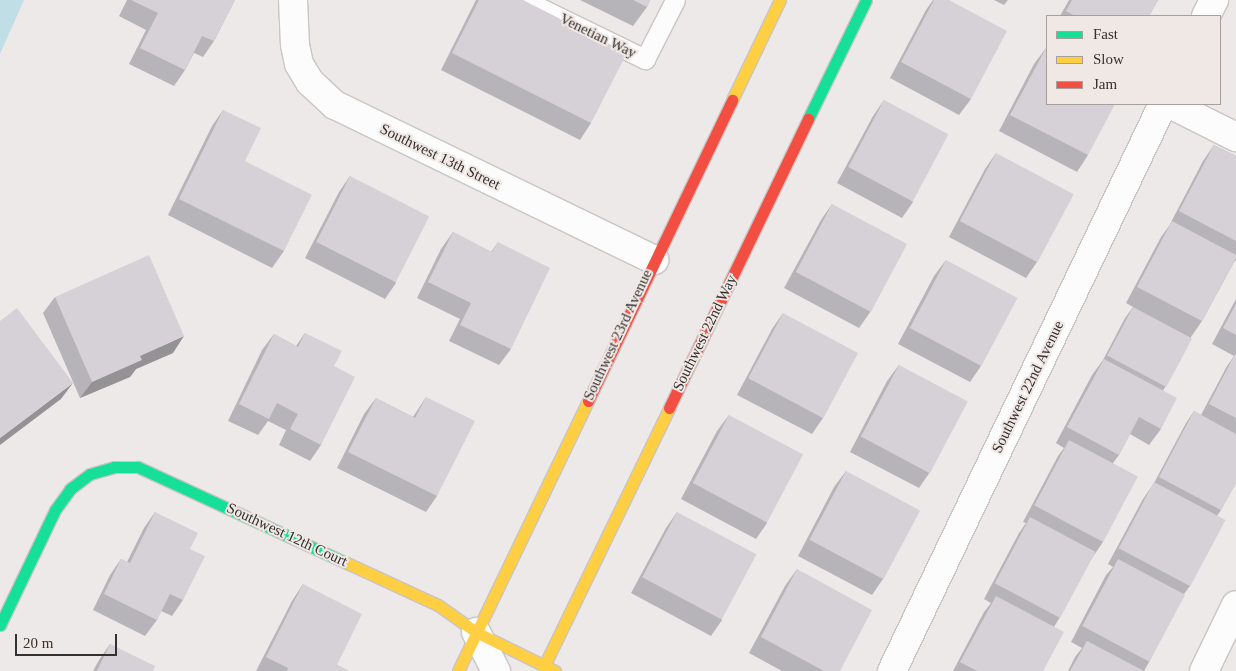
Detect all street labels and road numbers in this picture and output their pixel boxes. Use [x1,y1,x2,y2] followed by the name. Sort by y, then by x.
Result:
[557,10,639,62] street label: Venetian Way
[377,120,503,194] street label: Southwest 13th Street
[580,266,656,404] street label: Southwest 23rd Avenue
[669,272,741,394] street label: Southwest 22nd Way
[988,318,1068,456] street label: Southwest 22nd Avenue
[224,499,350,571] street label: Southwest 12th Court

